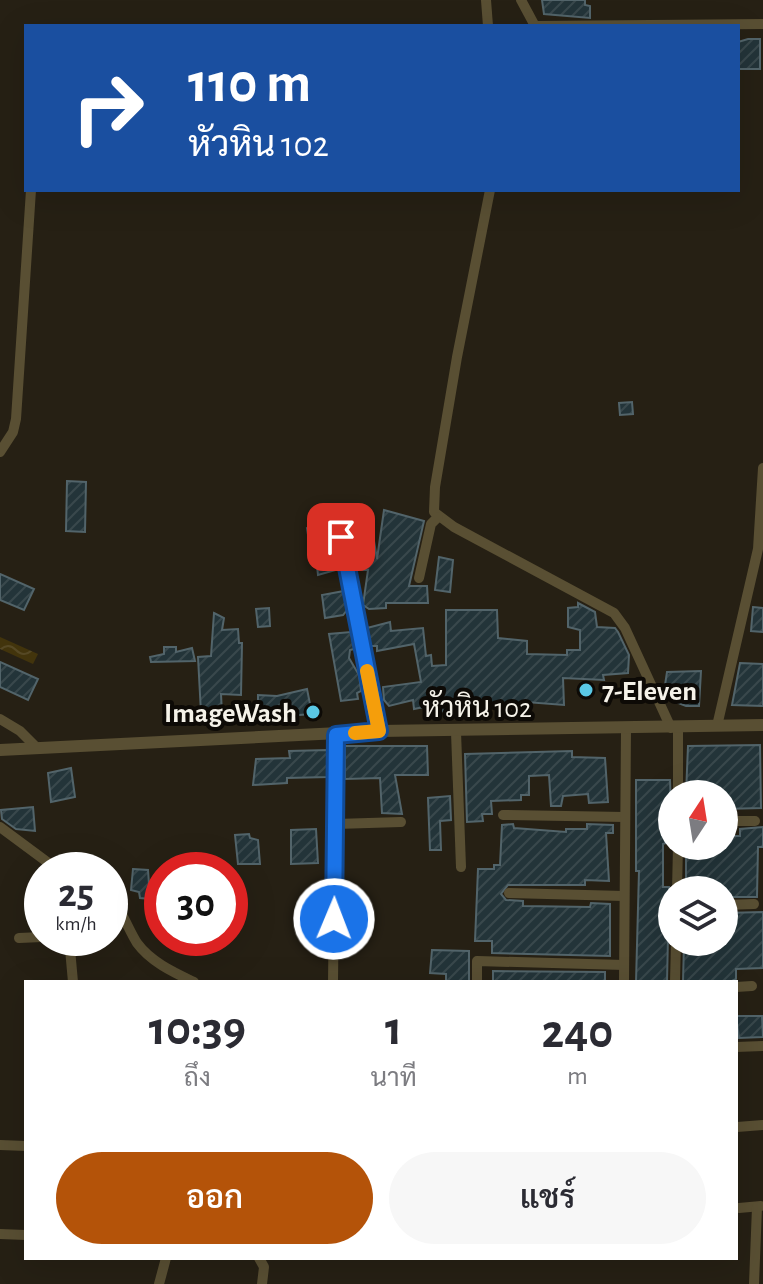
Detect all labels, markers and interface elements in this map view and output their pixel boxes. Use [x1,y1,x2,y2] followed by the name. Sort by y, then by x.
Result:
[56,56,160,160] icon: right
[188,56,311,112] text: 110 m
[188,127,329,163] text: หัวหิน 102
[307,503,375,571] pin
[319,515,363,559] icon: arrive
[602,678,697,706] place label: 7-Eleven
[577,681,595,699] marker: 7-Eleven
[422,689,532,723] street label: หัวหิน 102
[164,700,297,728] place label: ImageWash
[304,703,322,721] marker: ImageWash
[658,780,738,860] north arrow
[658,780,738,956] map controls
[144,852,248,956] speed limit sign: 30
[58,874,94,914] text: 25
[658,876,738,956] button: layers
[292,877,376,961] position arrow
[55,914,97,934] text: km/h
[149,1006,246,1054] text: 10:39
[385,1006,402,1054] text: 1
[542,1009,613,1057] text: 240
[567,1063,588,1089] text: m
[184,1065,211,1091] text: ถึง
[371,1065,417,1091] text: นาที
[56,1152,373,1244] button: ออก
[389,1152,706,1244] button: แชร์

